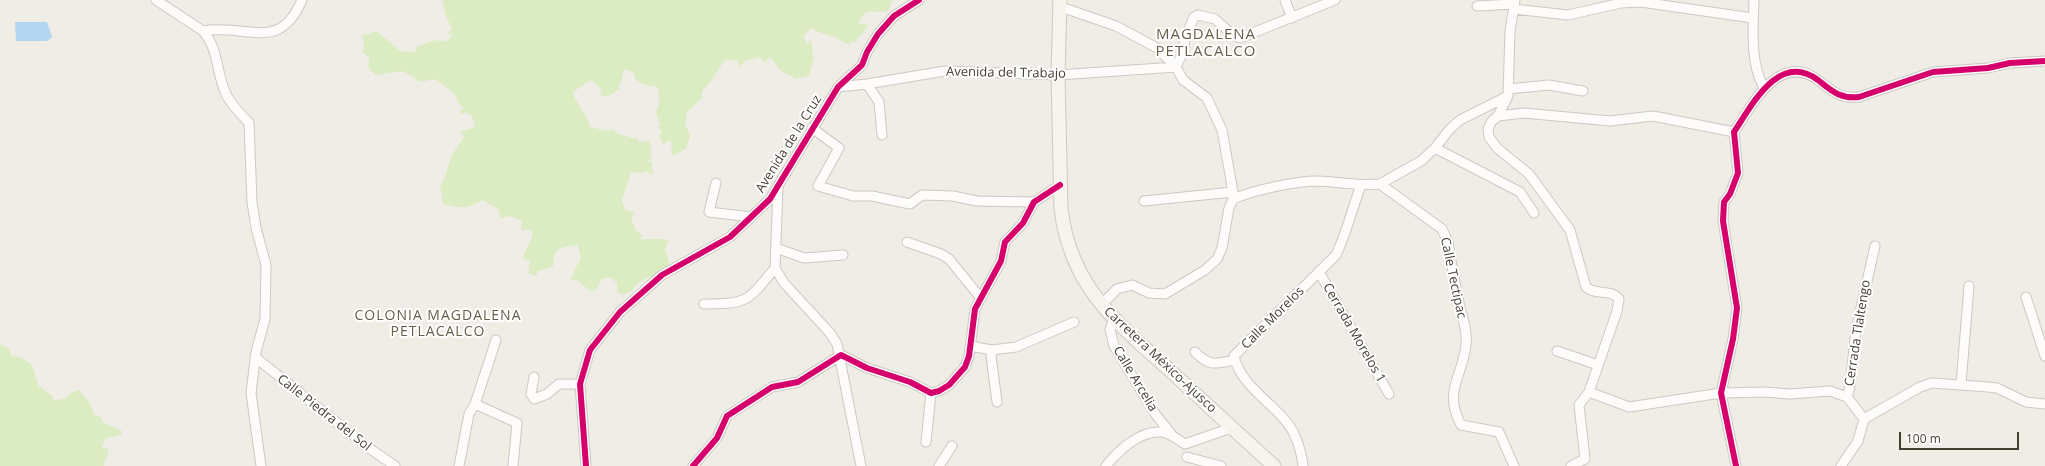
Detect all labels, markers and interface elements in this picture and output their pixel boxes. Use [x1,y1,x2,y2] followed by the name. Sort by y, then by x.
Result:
[1156,26,1256,61] district label: MAGDALENA PETLACALCO
[946,64,1066,82] street label: Avenida del Trabajo
[753,92,825,196] street label: Avenida de la Cruz
[1437,236,1469,320] street label: Calle Tectipac
[1842,279,1874,387] street label: Cerrada Tlaltengo
[1319,281,1389,385] street label: Cerrada Morelos 1
[1238,283,1308,353] street label: Calle Morelos
[1100,304,1220,416] street label: Carretera México-Ajusco
[355,308,521,340] district label: COLONIA MAGDALENA PETLACALCO
[1109,343,1161,415] street label: Calle Arcelia
[274,371,374,455] street label: Calle Piedra del Sol
[1901,424,2021,450] scale bar
[1906,430,1941,447] text: 100 m

